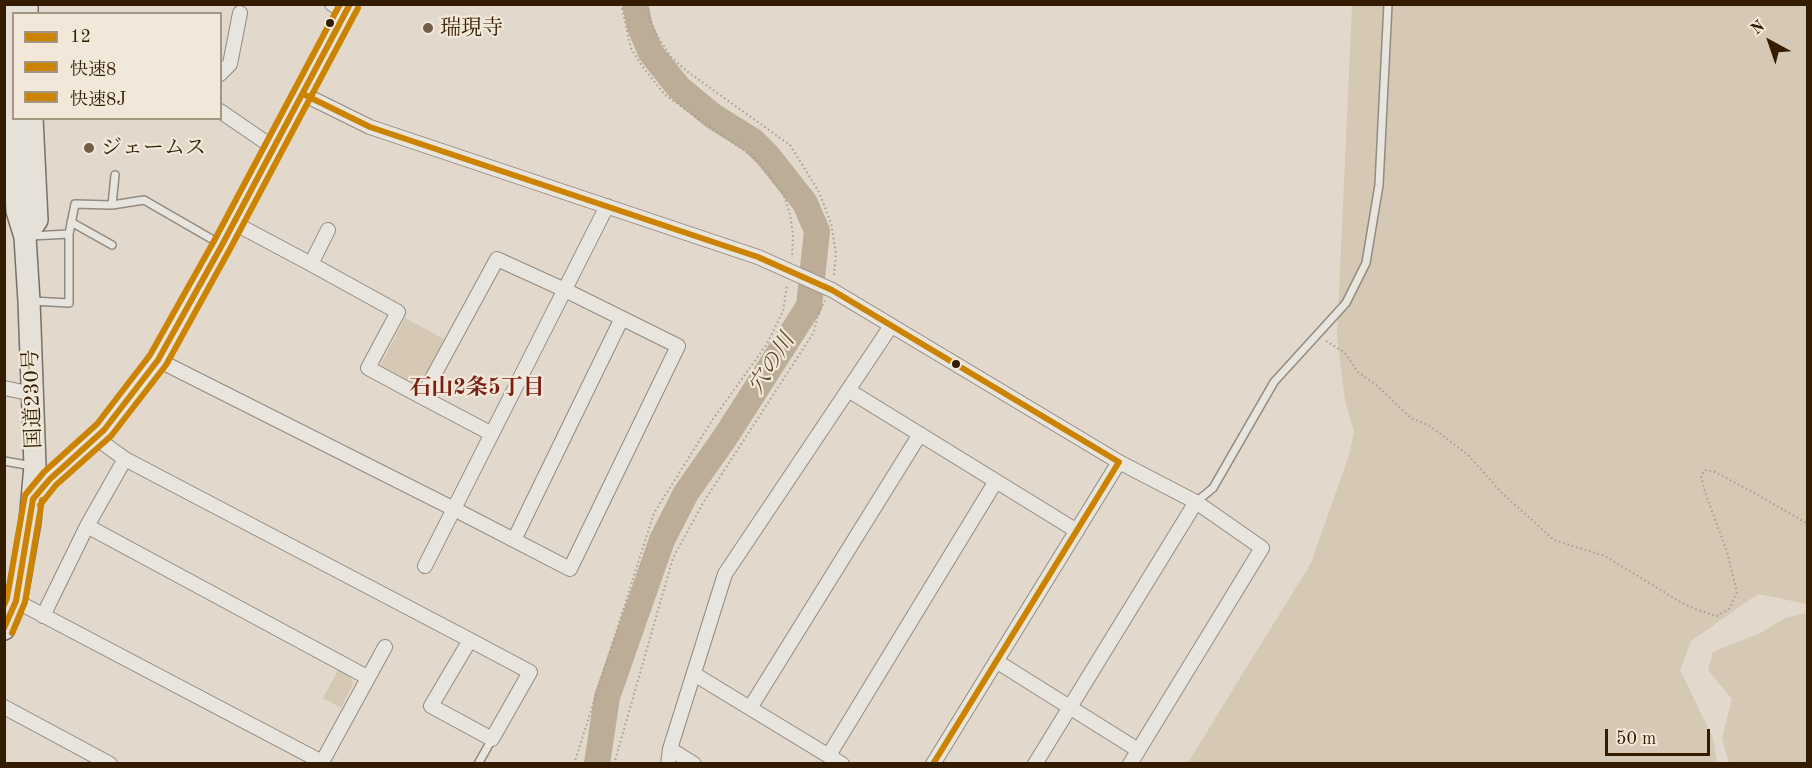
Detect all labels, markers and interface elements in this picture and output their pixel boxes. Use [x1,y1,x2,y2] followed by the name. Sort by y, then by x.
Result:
[12,12,222,120] legend
[1740,12,1800,72] north arrow
[440,15,503,41] place label: 瑞現寺
[324,17,336,29] unlabelled marker
[1749,18,1768,38] text: N
[421,21,435,35] marker: 瑞現寺
[70,28,91,46] text: 12
[70,61,116,79] text: 快速8
[70,91,126,109] text: 快速8J
[101,135,206,161] place label: ジェームス
[82,141,96,155] marker: ジェームス
[743,329,801,399] water label: 穴の川
[19,349,47,449] street label: 国道230号
[950,358,962,370] unlabelled marker
[409,375,545,401] district label: 石山2条5丁目
[1608,717,1713,755] scale bar
[1616,730,1656,748] text: 50 m

